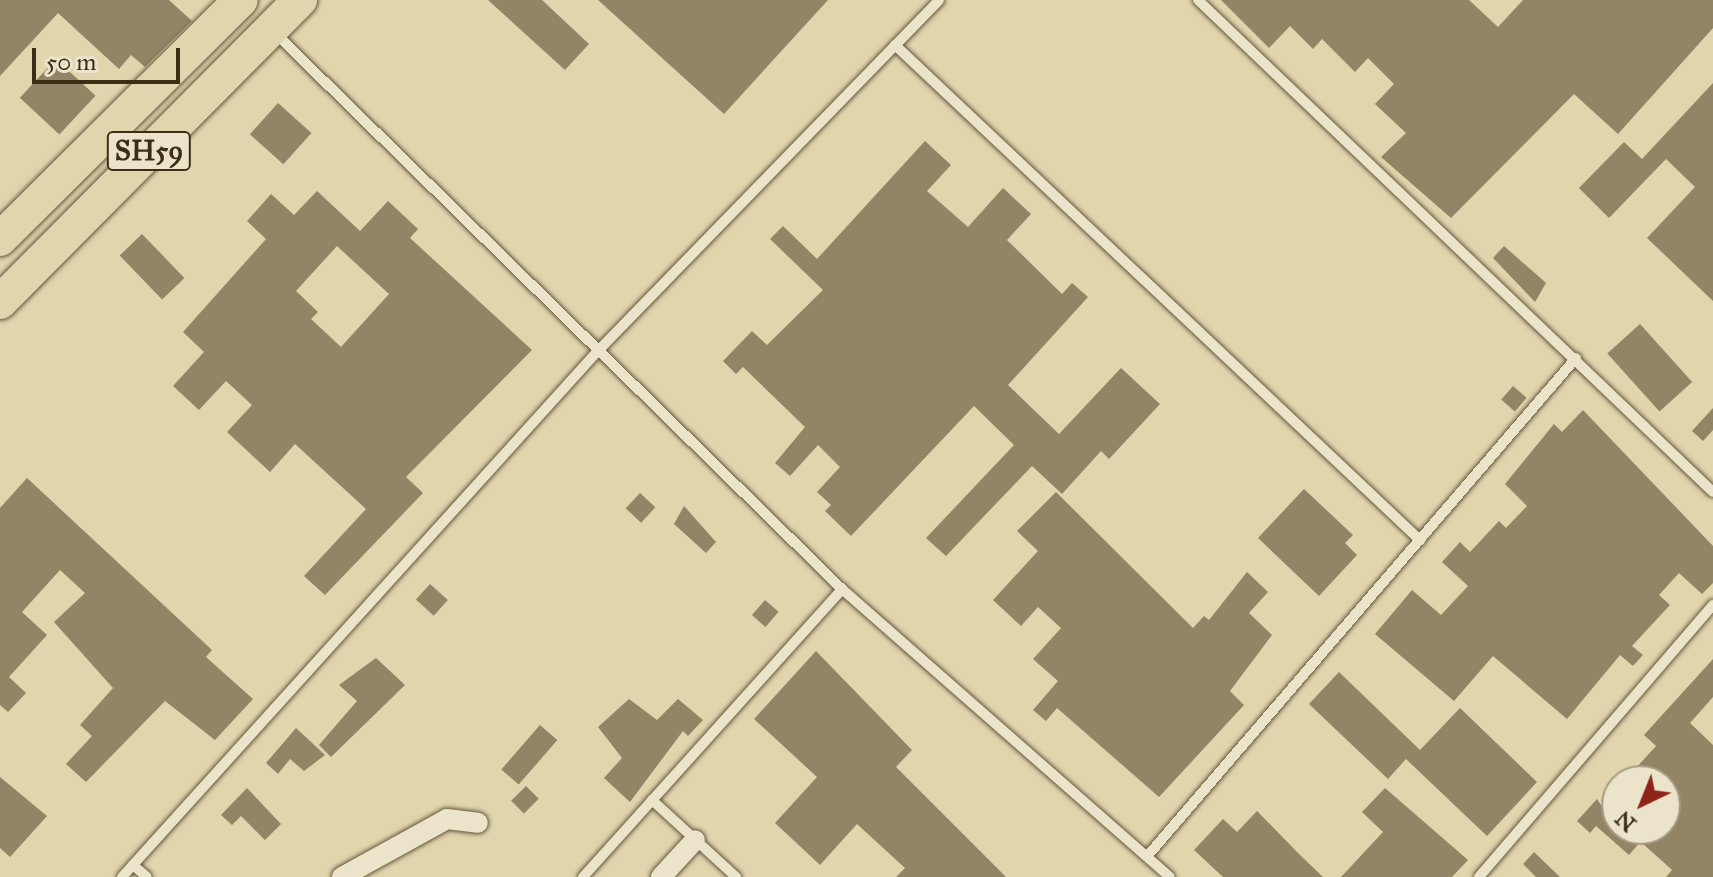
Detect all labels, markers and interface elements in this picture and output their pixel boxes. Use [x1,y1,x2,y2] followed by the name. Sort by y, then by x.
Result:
[36,32,184,82] scale bar
[46,47,96,77] text: 50 m
[105,127,193,175] road number: SH59
[1601,765,1681,845] north arrow
[1610,805,1642,838] text: N

